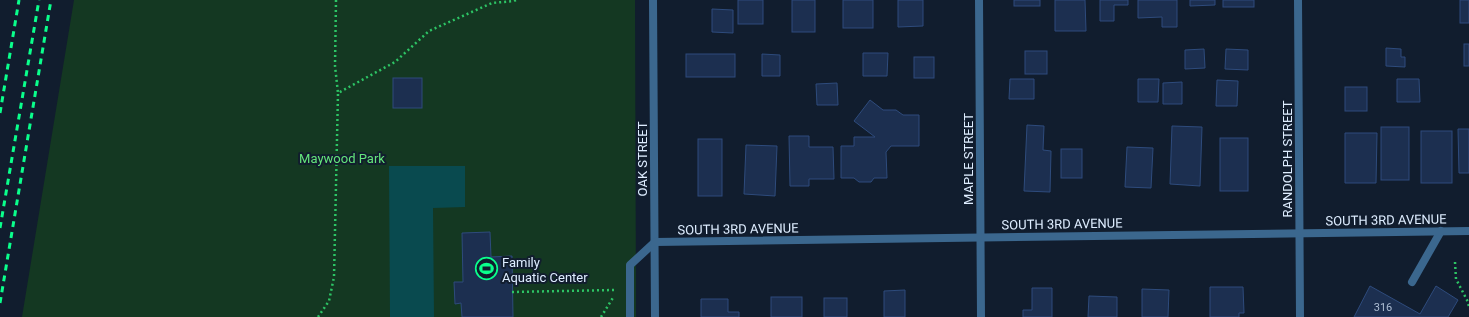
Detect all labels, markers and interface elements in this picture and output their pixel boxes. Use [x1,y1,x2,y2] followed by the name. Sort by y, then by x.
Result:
[1280,100,1295,218] street label: RANDOLPH STREET
[961,113,976,205] street label: MAPLE STREET
[635,121,650,196] street label: OAK STREET
[299,151,385,166] park label: Maywood Park
[1325,211,1447,229] street label: SOUTH 3RD AVENUE
[1001,215,1123,233] street label: SOUTH 3RD AVENUE
[677,220,799,238] street label: SOUTH 3RD AVENUE
[502,255,588,285] place label: Family Aquatic Center
[474,256,500,282] sports icon: Family Aquatic Center
[1374,301,1392,314] house number: 316

